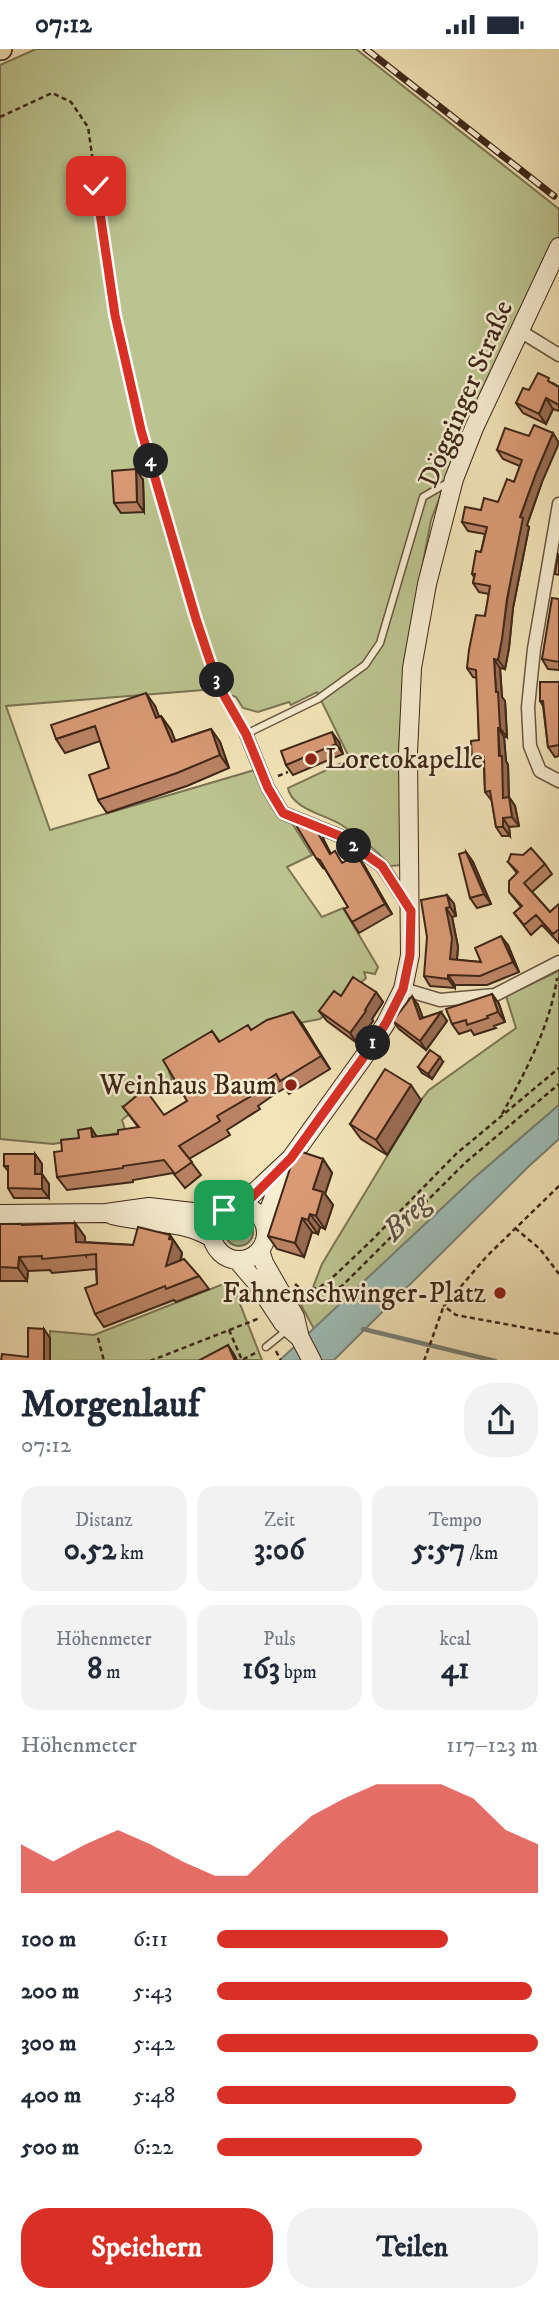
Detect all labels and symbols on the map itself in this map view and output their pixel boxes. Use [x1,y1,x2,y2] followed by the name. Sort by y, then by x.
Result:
[66,156,126,216] pin
[411,295,521,493] street label: Dögginger Straße
[134,443,168,479] pin: 4
[200,663,234,697] pin: 3
[325,742,483,777] place label: Loretokapelle
[303,751,319,767] marker: Loretokapelle
[336,829,372,863] pin: 2
[356,1025,390,1061] pin: 1
[99,1068,277,1103] place label: Weinhaus Baum
[283,1077,299,1093] marker: Weinhaus Baum
[194,1180,254,1240] pin
[374,1183,441,1250] water label: Breg
[222,1276,486,1311] place label: Fahnenschwinger-Platz
[492,1285,508,1301] marker: Fahnenschwinger-Platz

